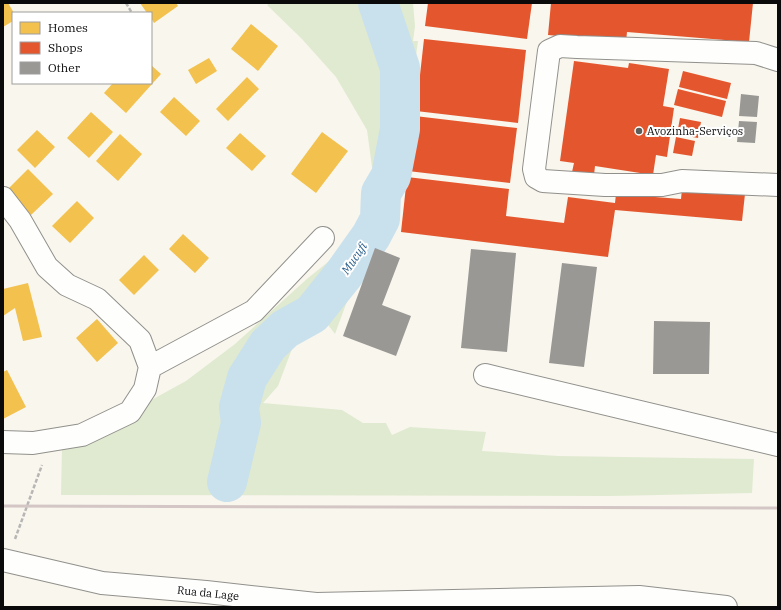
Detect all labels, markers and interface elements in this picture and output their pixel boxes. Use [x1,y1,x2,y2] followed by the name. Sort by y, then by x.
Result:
[12,12,152,84] legend
[48,20,88,35] text: Homes
[48,40,83,55] text: Shops
[48,60,81,75] text: Other
[647,124,743,138] place label: Avozinha-Serviços
[634,126,644,136] marker: Avozinha-Serviços
[337,239,370,278] water label: Mucufi
[176,583,240,603] street label: Rua da Lage

